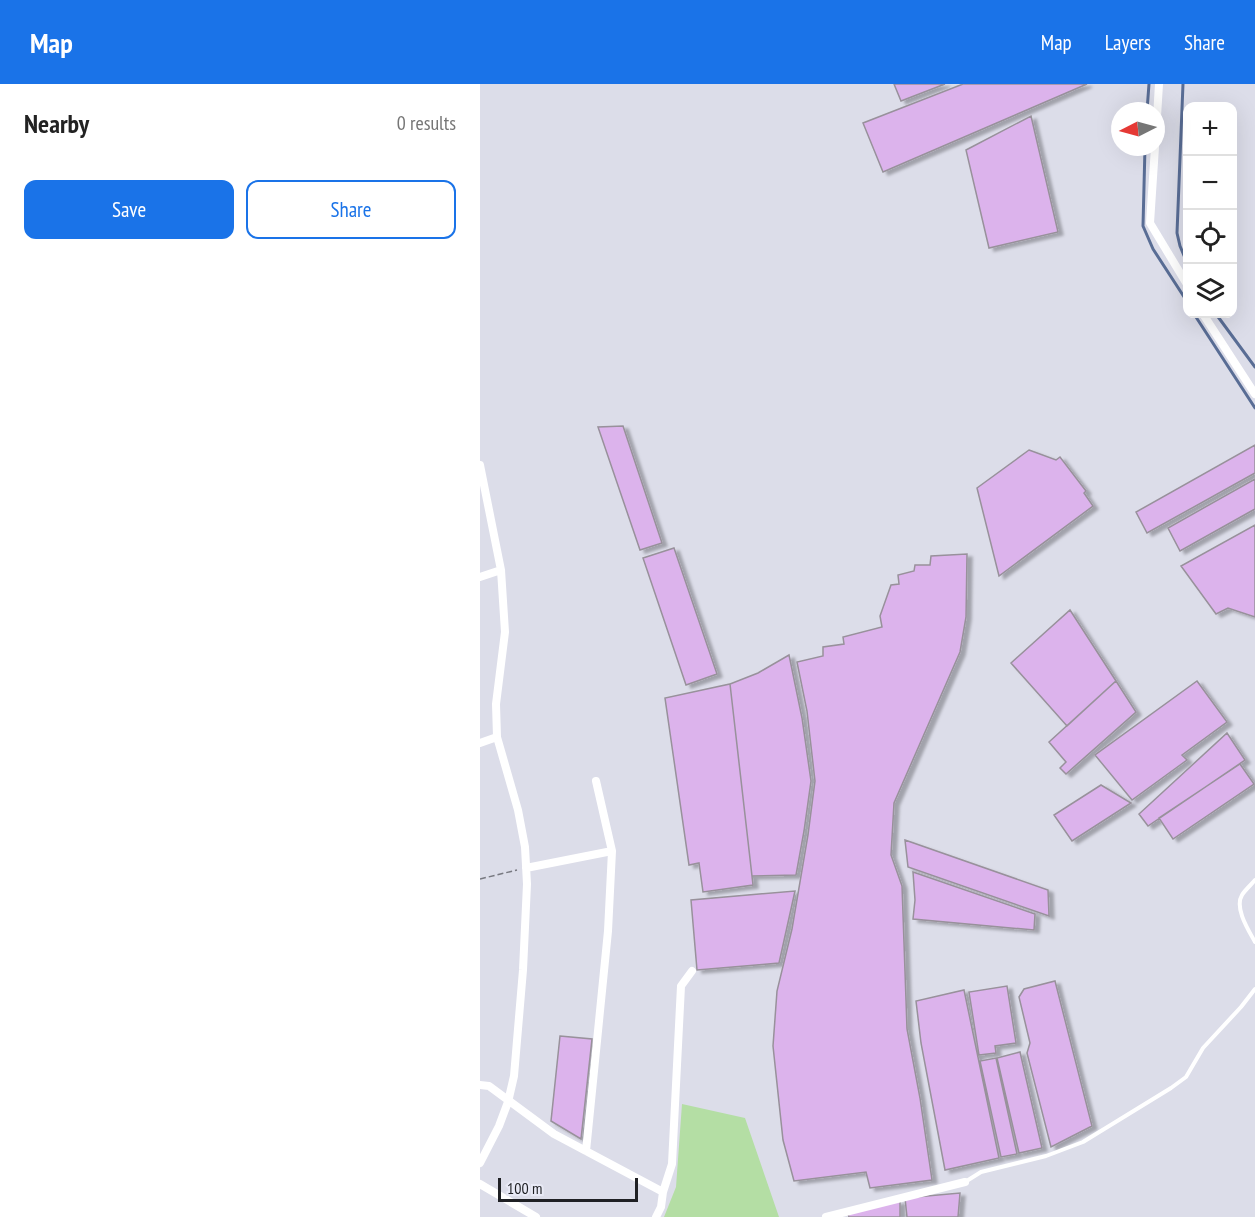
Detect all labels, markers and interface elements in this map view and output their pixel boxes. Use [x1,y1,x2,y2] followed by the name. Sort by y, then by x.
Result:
[30,24,73,61] text: Map
[1041,29,1072,56] text: Map
[1105,29,1151,56] text: Layers
[1184,29,1225,56] text: Share
[1111,102,1165,156] north arrow
[1183,102,1237,318] map controls
[1183,102,1237,156] button: +
[24,107,89,140] text: Nearby
[397,110,456,136] text: 0 results
[1183,156,1237,210] button: −
[24,180,234,239] button: Save
[246,180,456,239] button: Share
[1183,210,1237,264] button: locate
[1183,264,1237,318] button: layers
[498,1175,638,1202] scale bar
[507,1178,542,1198] text: 100 m

